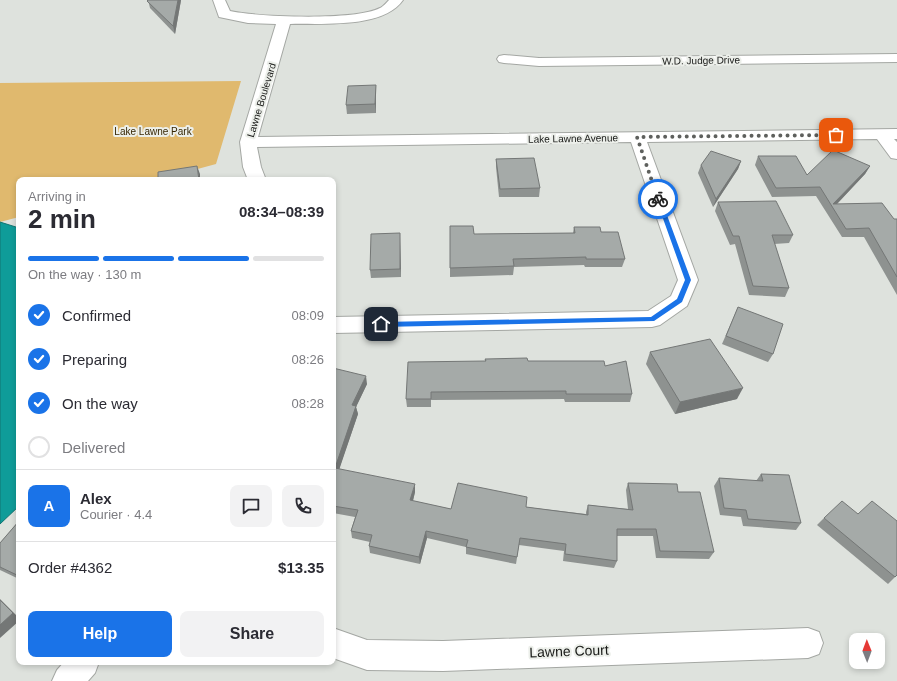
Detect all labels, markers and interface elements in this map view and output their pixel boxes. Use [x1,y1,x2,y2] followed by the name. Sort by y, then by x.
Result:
[662,54,740,67] street label: W.D. Judge Drive
[245,62,278,139] street label: Lawne Boulevard
[819,118,853,152] pin
[825,124,847,146] icon: bag
[114,126,193,137] park label: Lake Lawne Park
[528,132,618,145] street label: Lake Lawne Avenue
[638,179,678,219] courier
[647,188,669,210] icon: bike
[28,189,86,204] text: Arriving in
[239,203,324,220] text: 08:34–08:39
[28,204,96,234] text: 2 min
[28,267,141,282] text: On the way · 130 m
[28,304,50,326] icon: check
[62,307,131,324] text: Confirmed
[364,307,398,341] pin
[291,308,324,323] text: 08:09
[370,313,392,335] icon: home
[28,348,50,370] icon: check
[62,351,127,368] text: Preparing
[291,352,324,367] text: 08:26
[28,392,50,414] icon: check
[62,395,138,412] text: On the way
[291,396,324,411] text: 08:28
[62,439,125,456] text: Delivered
[230,485,272,527] button: chat
[282,485,324,527] button: phone
[80,490,112,507] text: Alex
[44,497,54,514] text: A
[80,507,152,522] text: Courier · 4.4
[28,559,112,576] text: Order #4362
[278,559,324,576] text: $13.35
[28,611,172,657] button: Help
[180,611,324,657] button: Share
[849,633,885,669] north arrow
[849,633,885,669] map controls
[529,642,609,660] street label: Lawne Court

